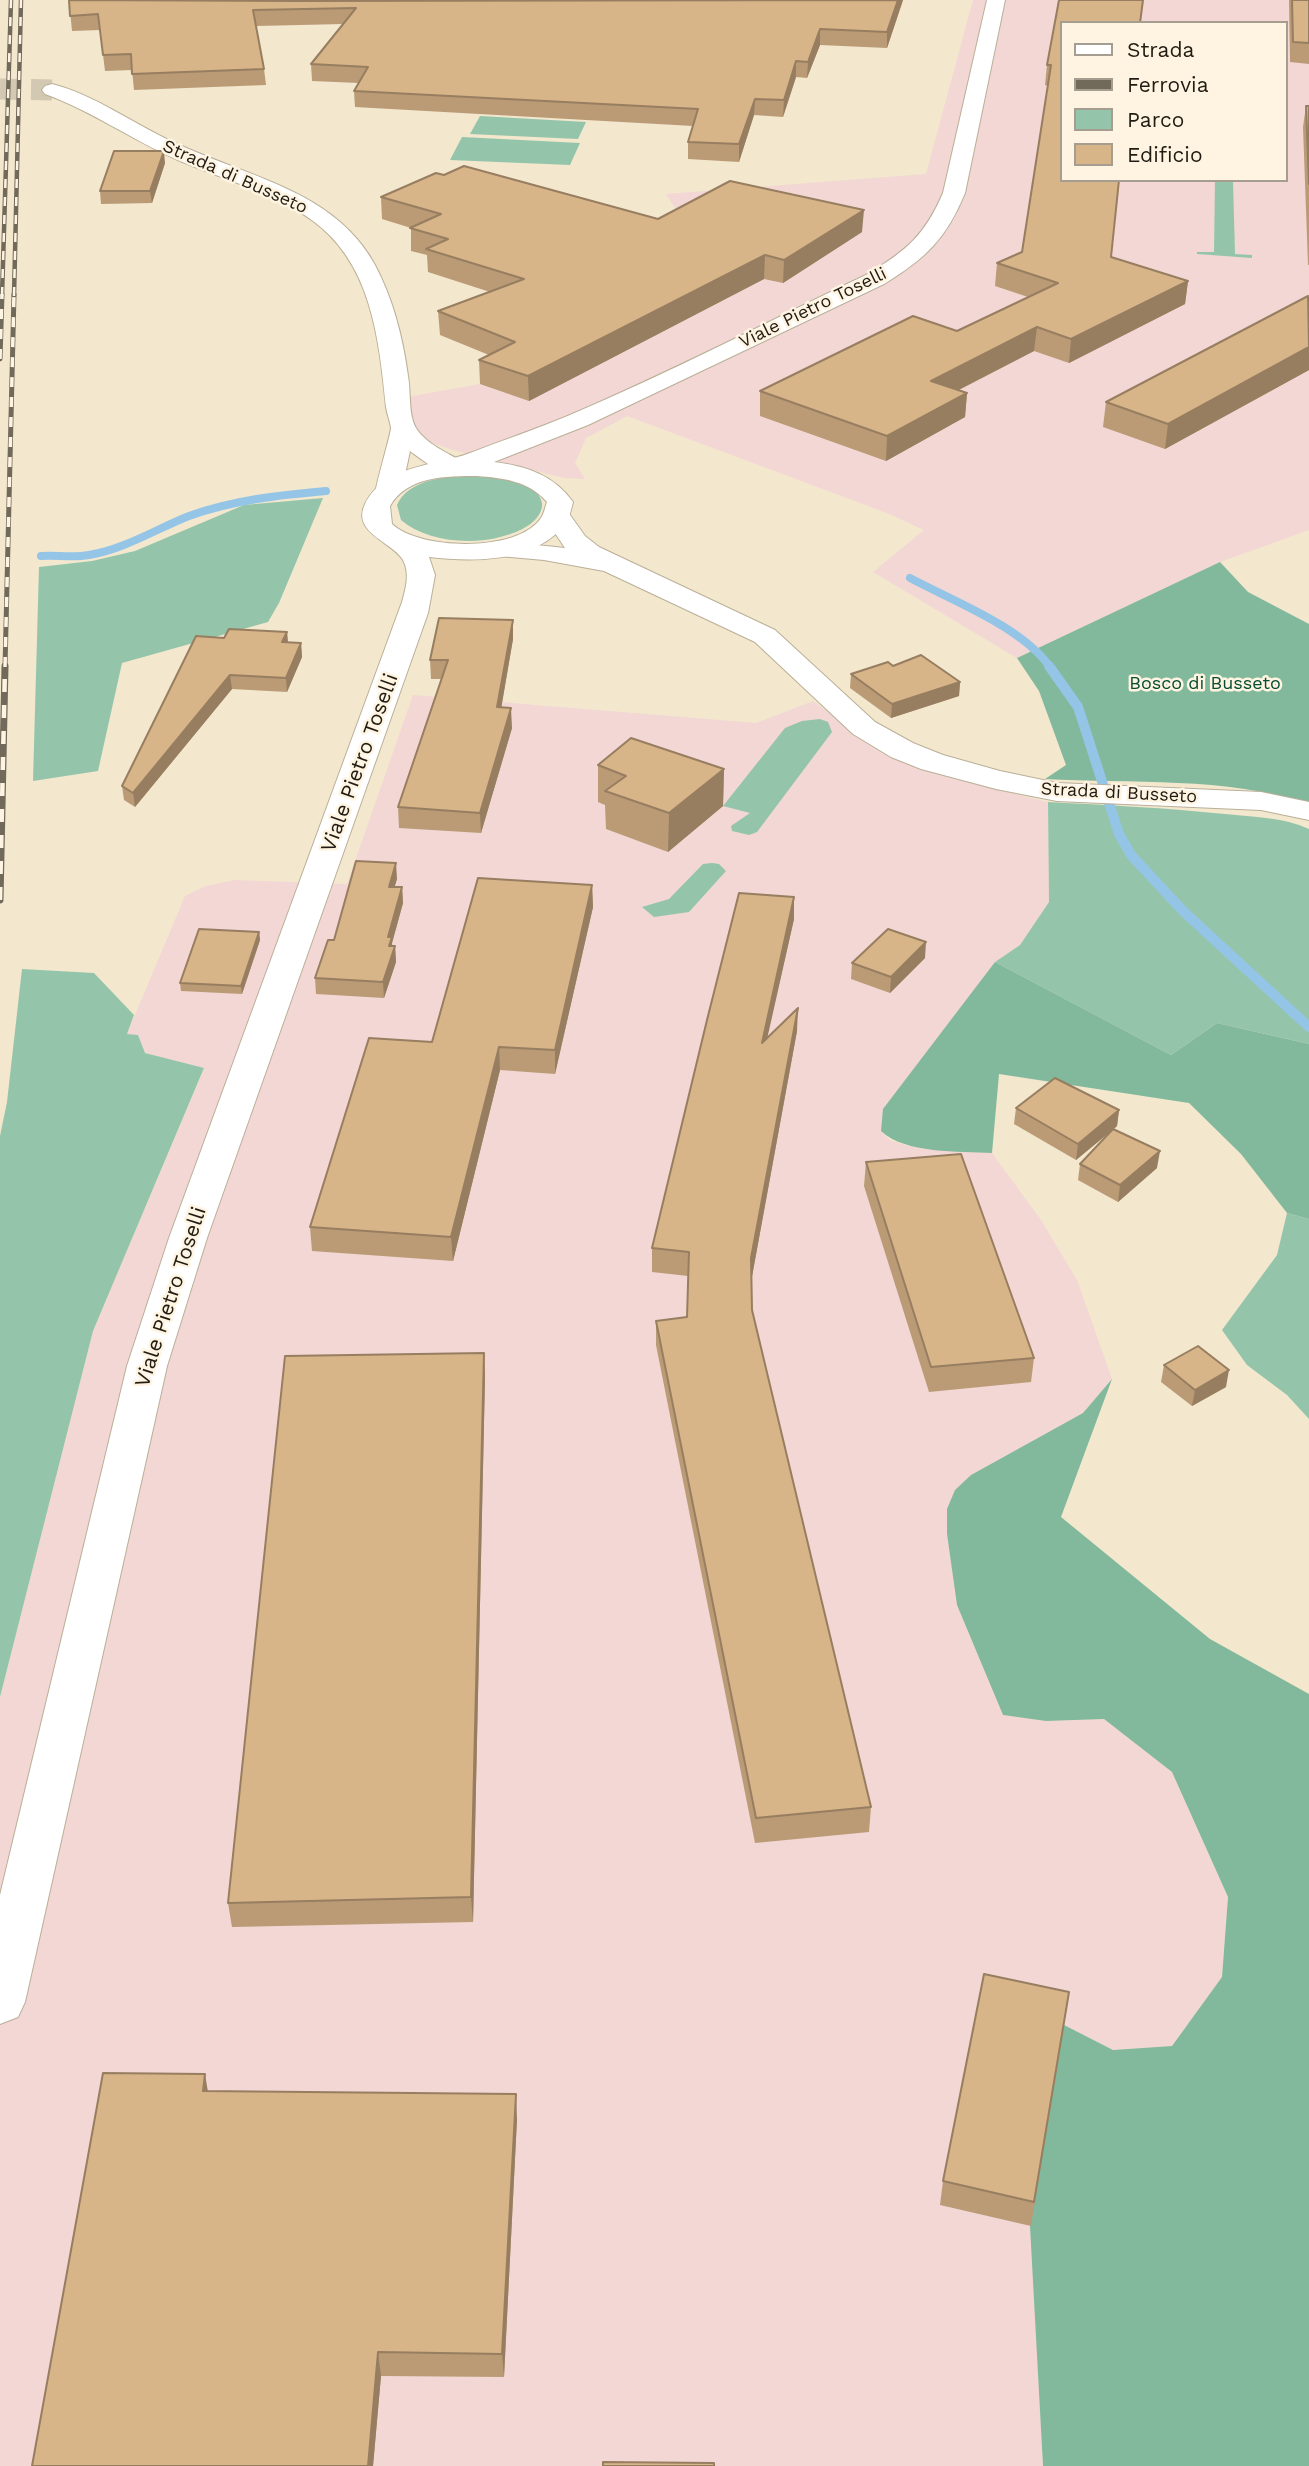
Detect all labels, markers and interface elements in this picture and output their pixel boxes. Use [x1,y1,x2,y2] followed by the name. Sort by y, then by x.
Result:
[1060,21,1288,182] legend
[1127,37,1194,62] text: Strada
[1127,72,1209,97] text: Ferrovia
[1127,107,1184,132] text: Parco
[159,135,311,219] street label: Strada di Busseto
[1127,142,1203,167] text: Edificio
[736,263,890,353] street label: Viale Pietro Toselli
[316,670,404,856] street label: Viale Pietro Toselli
[1129,673,1281,695] park label: Bosco di Busseto
[1040,778,1198,808] street label: Strada di Busseto
[130,1204,212,1390] street label: Viale Pietro Toselli

